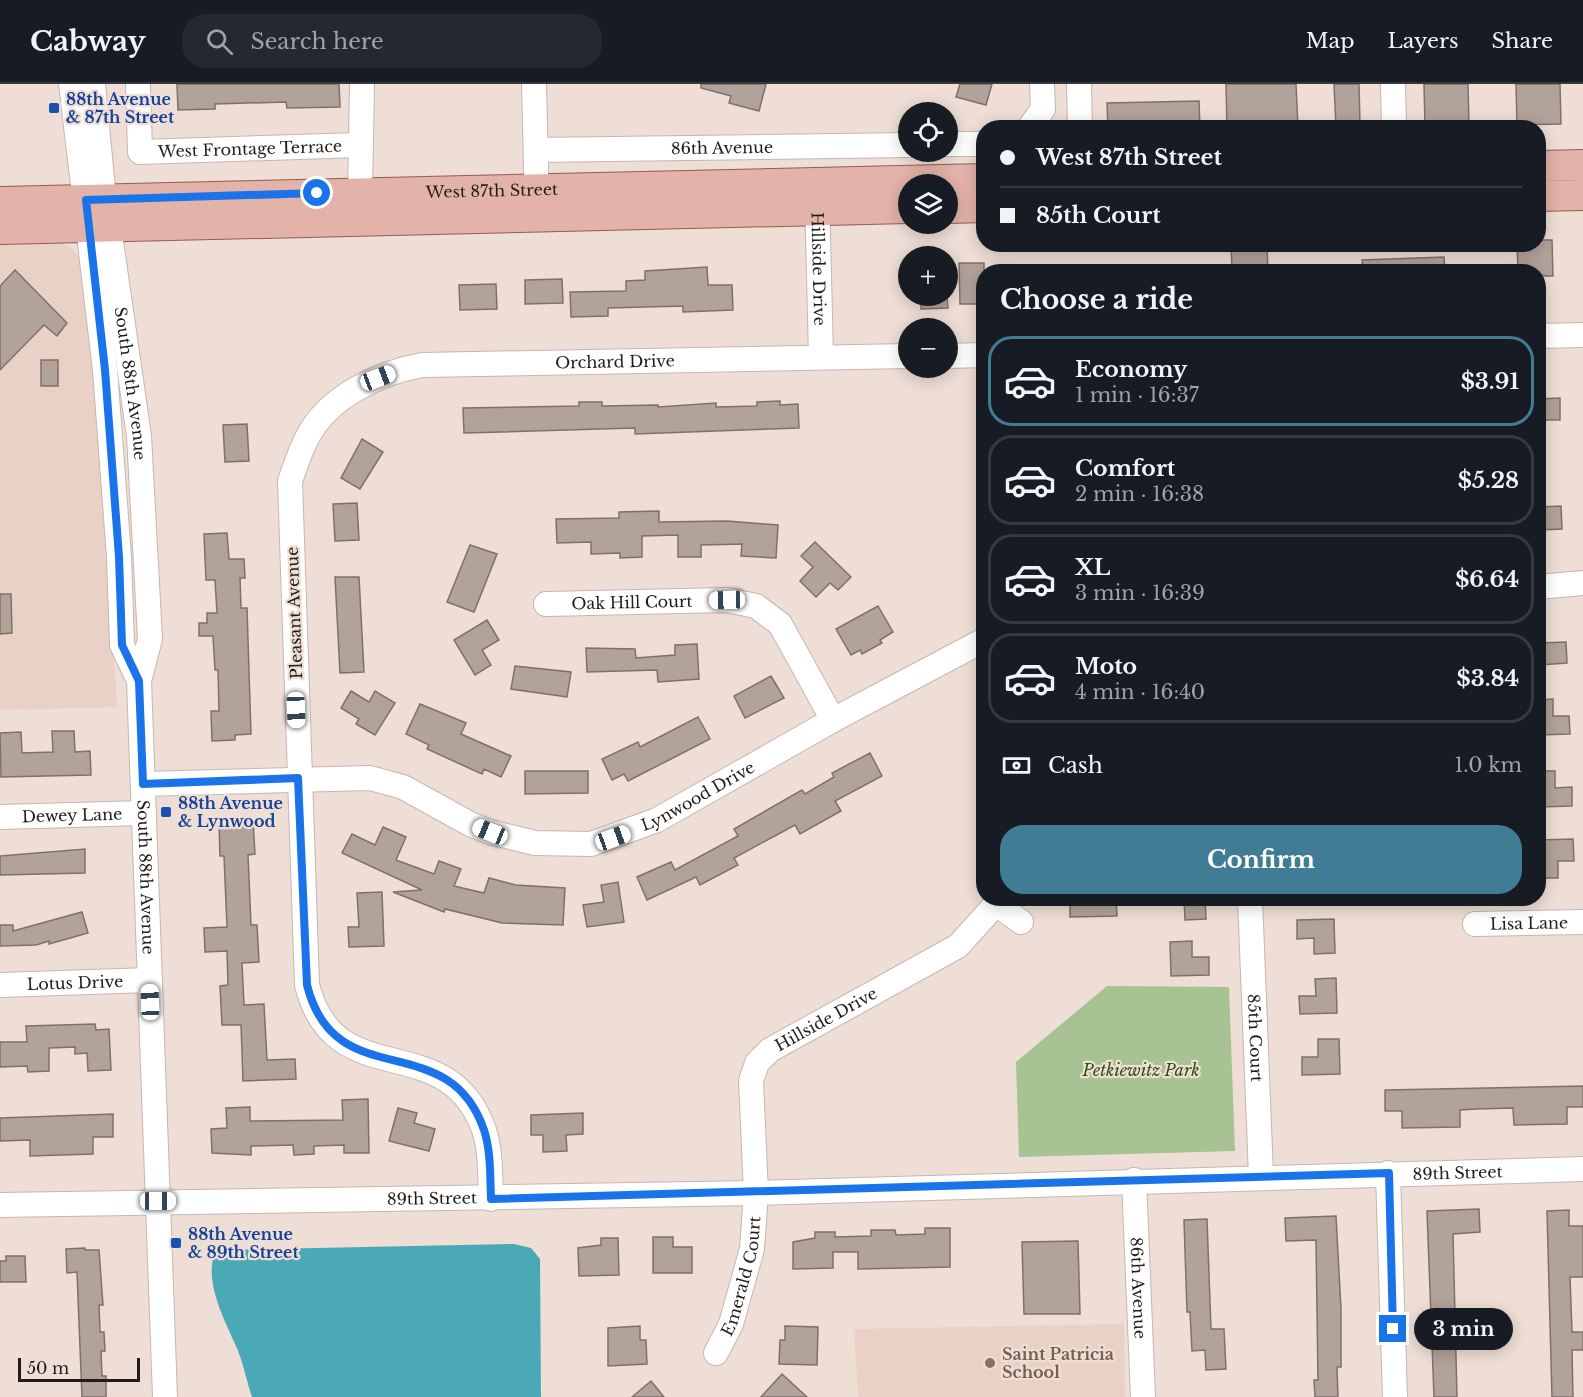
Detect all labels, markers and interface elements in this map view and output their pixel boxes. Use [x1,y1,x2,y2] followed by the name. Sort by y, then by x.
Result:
[182,14,602,68] search box
[30,24,146,59] text: Cabway
[203,25,236,58] icon: search
[251,28,384,55] text: Search here
[1306,28,1355,54] text: Map
[1388,28,1459,54] text: Layers
[1492,28,1553,54] text: Share
[66,89,175,127] place label: 88th Avenue & 87th Street
[47,101,61,115] marker: 88th Avenue & 87th Street
[898,102,958,378] map controls
[898,102,958,162] button: locate
[157,136,342,161] street label: West Frontage Terrace
[671,137,773,158] street label: 86th Avenue
[1036,144,1222,171] text: West 87th Street
[898,174,958,234] button: layers
[303,179,330,206] route start
[425,179,558,202] street label: West 87th Street
[1036,202,1161,229] text: 85th Court
[807,212,830,326] street label: Hillside Drive
[898,246,958,306] button: +
[1000,283,1193,316] text: Choose a ride
[111,306,150,461] street label: South 88th Avenue
[898,318,958,378] button: −
[555,350,675,373] street label: Orchard Drive
[1003,354,1057,408] icon: car
[1075,356,1187,383] text: Economy
[358,363,398,393] car
[1461,368,1519,395] text: $3.91
[1075,383,1199,407] text: 1 min · 16:37
[1003,453,1057,507] icon: car
[1075,455,1175,482] text: Comfort
[1458,467,1519,494] text: $5.28
[1075,482,1204,506] text: 2 min · 16:38
[282,547,306,679] street label: Pleasant Avenue
[1003,552,1057,606] icon: car
[1075,554,1110,581] text: XL
[1455,566,1519,593] text: $6.64
[1075,581,1205,605] text: 3 min · 16:39
[571,591,693,613] street label: Oak Hill Court
[709,591,745,609] car
[1003,651,1057,705] icon: car
[1075,653,1137,680] text: Moto
[1457,665,1519,692] text: $3.84
[1075,680,1205,704] text: 4 min · 16:40
[286,692,306,728] car
[1000,749,1033,782] icon: cash
[1048,752,1103,779] text: Cash
[1454,753,1522,777] text: 1.0 km
[638,757,758,835] street label: Lynwood Drive
[178,793,283,831] place label: 88th Avenue & Lynwood
[133,799,159,955] street label: South 88th Avenue
[21,804,122,826] street label: Dewey Lane
[159,805,173,819] marker: 88th Avenue & Lynwood
[470,817,510,847] car
[593,823,633,853] car
[1000,825,1522,894] button: Confirm
[1490,912,1568,934] street label: Lisa Lane
[26,971,124,994] street label: Lotus Drive
[771,983,880,1055] street label: Hillside Drive
[140,984,160,1020] car
[1244,993,1267,1082] street label: 85th Court
[1082,1060,1199,1080] park label: Petkiewitz Park
[1412,1161,1503,1184] street label: 89th Street
[387,1187,477,1209] street label: 89th Street
[140,1192,176,1210] car
[717,1215,764,1339] street label: Emerald Court
[188,1224,299,1262] place label: 88th Avenue & 89th Street
[169,1236,183,1250] marker: 88th Avenue & 89th Street
[1126,1237,1151,1339] street label: 86th Avenue
[1414,1308,1513,1350] callout: 3 min
[1379,1315,1406,1342] route end
[1433,1317,1494,1341] text: 3 min
[1002,1344,1114,1382] place label: Saint Patricia School
[18,1355,140,1382] scale bar
[983,1356,997,1370] marker: Saint Patricia School
[27,1358,69,1378] text: 50 m

